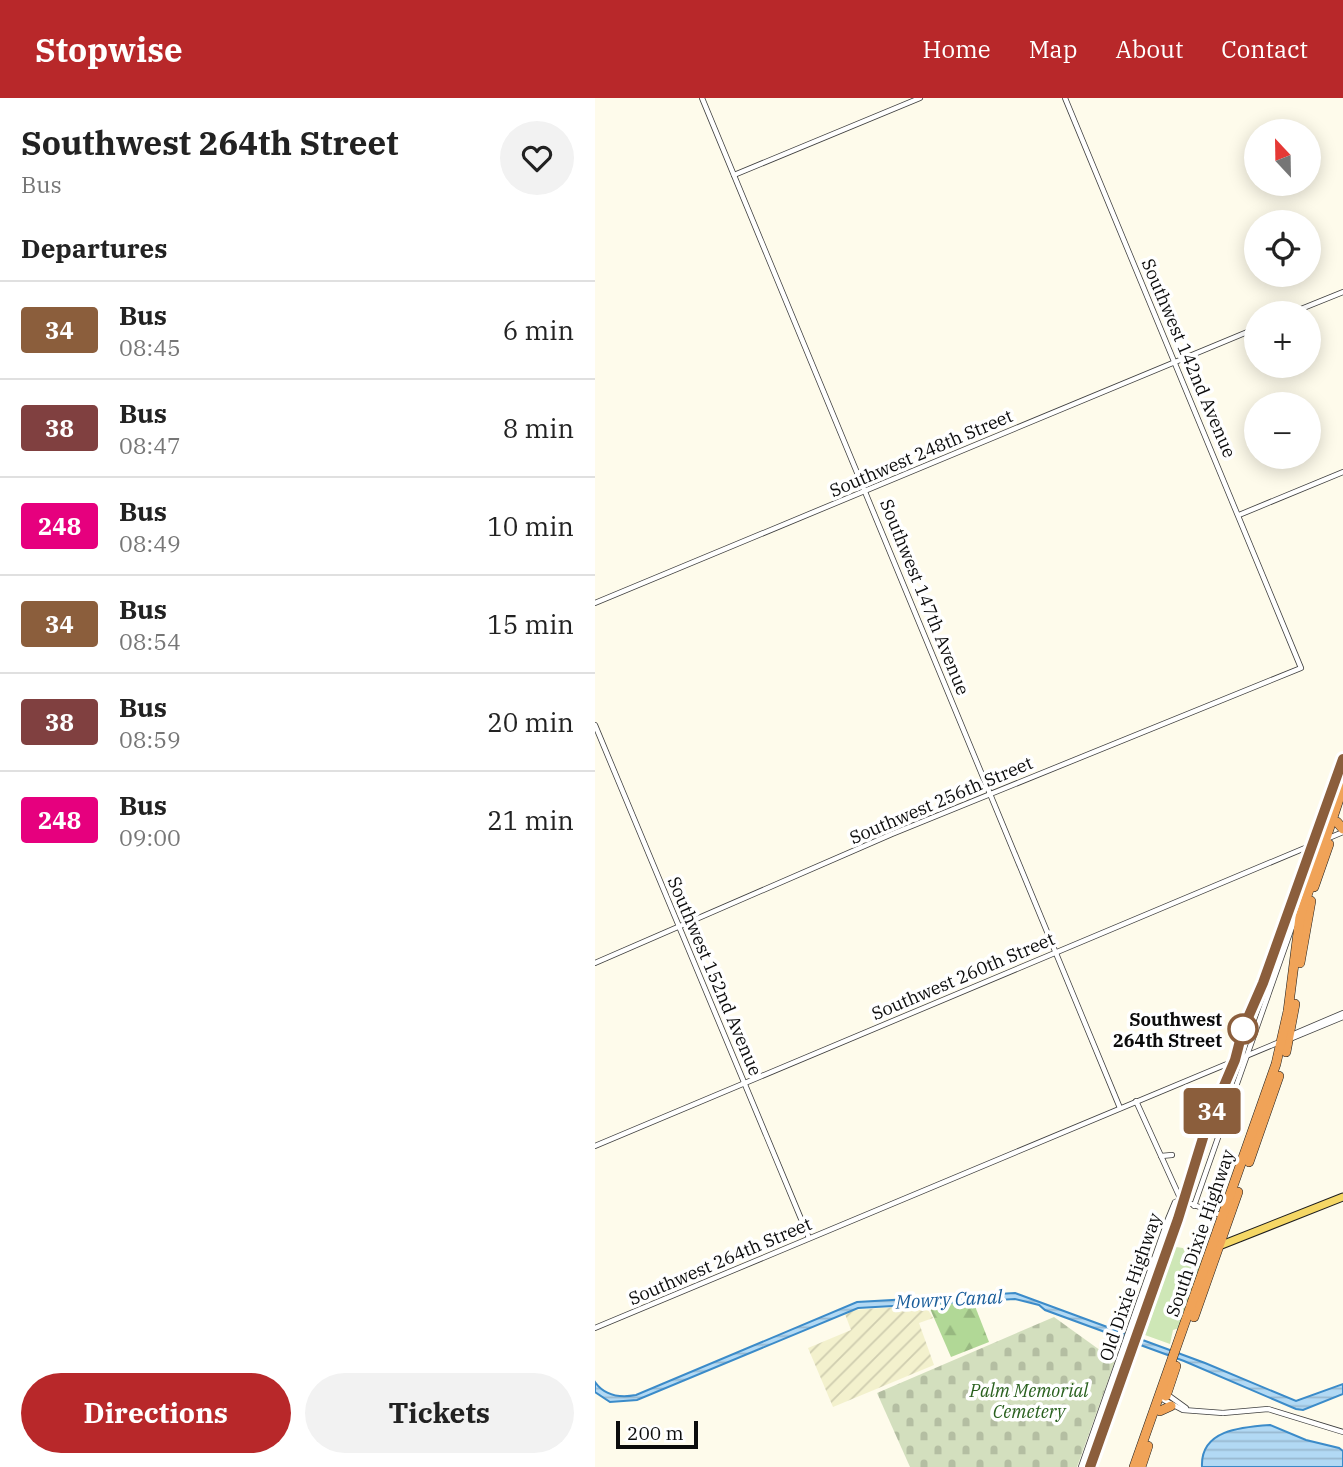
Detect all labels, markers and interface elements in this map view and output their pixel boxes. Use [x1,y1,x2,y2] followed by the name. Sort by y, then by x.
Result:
[35,28,183,71] text: Stopwise
[923,33,991,65] text: Home
[1029,33,1077,65] text: Map
[1115,33,1183,65] text: About
[1221,33,1308,65] text: Contact
[1244,119,1321,196] north arrow
[1244,119,1321,469] map controls
[21,121,399,164] text: Southwest 264th Street
[500,121,574,195] button: heart
[21,169,62,199] text: Bus
[1244,210,1321,287] button: locate
[21,231,167,265] text: Departures
[1137,255,1241,461] street label: Southwest 142nd Avenue
[119,298,167,332] text: Bus
[1244,301,1321,378] button: +
[503,313,574,347] text: 6 min
[45,314,74,346] text: 34
[119,332,181,362] text: 08:45
[1244,392,1321,469] button: −
[119,396,167,430] text: Bus
[826,404,1016,502] street label: Southwest 248th Street
[503,411,574,445] text: 8 min
[45,412,74,444] text: 38
[119,430,181,460] text: 08:47
[119,494,167,528] text: Bus
[875,496,975,698] street label: Southwest 147th Avenue
[487,509,574,543] text: 10 min
[38,510,81,542] text: 248
[119,528,181,558] text: 08:49
[119,592,167,626] text: Bus
[487,607,574,641] text: 15 min
[45,608,74,640] text: 34
[119,626,181,656] text: 08:54
[119,690,167,724] text: Bus
[487,705,574,739] text: 20 min
[45,706,74,738] text: 38
[119,724,181,754] text: 08:59
[846,751,1036,849] street label: Southwest 256th Street
[119,788,167,822] text: Bus
[487,803,574,837] text: 21 min
[38,804,81,836] text: 248
[119,822,181,852] text: 09:00
[663,873,767,1079] street label: Southwest 152nd Avenue
[868,927,1058,1025] street label: Southwest 260th Street
[1113,1008,1222,1052] place label: Southwest 264th Street
[1228,1014,1258,1044] marker: Southwest 264th Street
[1181,1088,1243,1134] line badge: 34
[1198,1095,1226,1127] text: 34
[1161,1146,1240,1320] street label: South Dixie Highway
[1094,1210,1166,1364] street label: Old Dixie Highway
[625,1212,815,1310] street label: Southwest 264th Street
[894,1284,1004,1314] water label: Mowry Canal
[21,1373,291,1453] button: Directions
[305,1373,574,1453] button: Tickets
[969,1379,1089,1423] park label: Palm Memorial Cemetery
[616,1418,698,1450] scale bar
[627,1421,684,1445] text: 200 m

